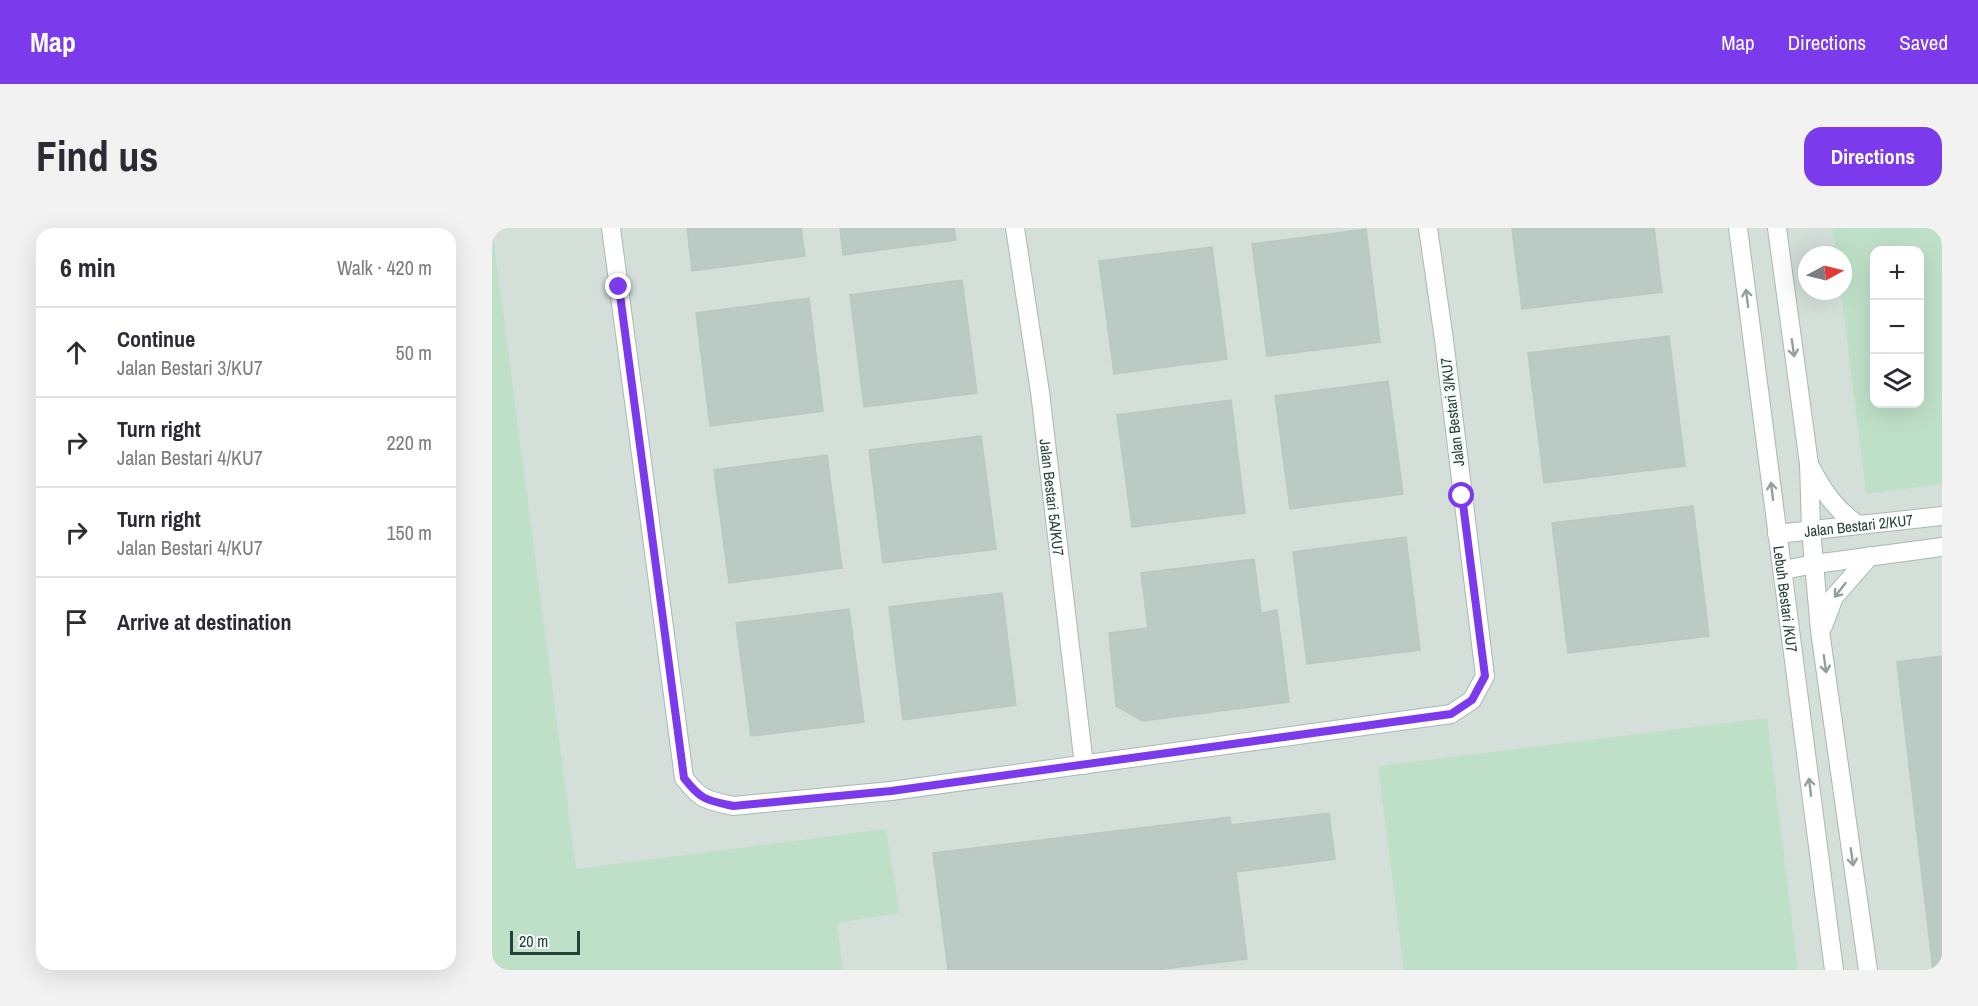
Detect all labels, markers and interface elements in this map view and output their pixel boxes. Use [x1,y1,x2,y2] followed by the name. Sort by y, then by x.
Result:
[30,23,76,61] text: Map
[1721,28,1755,57] text: Map
[1788,28,1866,57] text: Directions
[1899,28,1948,57] text: Saved
[1804,127,1942,186] button: Directions
[36,128,158,184] text: Find us
[1798,246,1852,300] north arrow
[1870,246,1924,408] map controls
[1870,246,1924,300] button: +
[60,250,116,285] text: 6 min
[337,254,432,281] text: Walk · 420 m
[605,273,631,299] route end
[1741,288,1752,308] one-way arrow
[1870,300,1924,354] button: −
[117,324,195,354] text: Continue
[60,336,93,369] icon: ahead
[1788,338,1799,358] one-way arrow
[396,339,432,366] text: 50 m
[117,354,263,381] text: Jalan Bestari 3/KU7
[1870,354,1924,408] button: layers
[1435,356,1469,468] street label: Jalan Bestari 3/KU7
[117,414,201,444] text: Turn right
[60,426,93,459] icon: right
[386,429,432,456] text: 220 m
[1035,438,1070,557] street label: Jalan Bestari 5A/KU7
[117,444,263,471] text: Jalan Bestari 4/KU7
[1448,482,1474,508] route start
[1766,482,1777,502] one-way arrow
[117,504,201,534] text: Turn right
[1803,509,1914,541] street label: Jalan Bestari 2/KU7
[60,516,93,549] icon: right
[386,519,432,546] text: 150 m
[117,534,263,561] text: Jalan Bestari 4/KU7
[1769,544,1803,654] street label: Lebuh Bestari /KU7
[1834,582,1847,598] one-way arrow
[60,606,93,639] icon: arrive
[117,607,291,637] text: Arrive at destination
[1820,653,1831,673] one-way arrow
[1805,778,1816,797] one-way arrow
[1847,846,1858,866] one-way arrow
[510,928,580,956] scale bar
[519,930,548,952] text: 20 m

